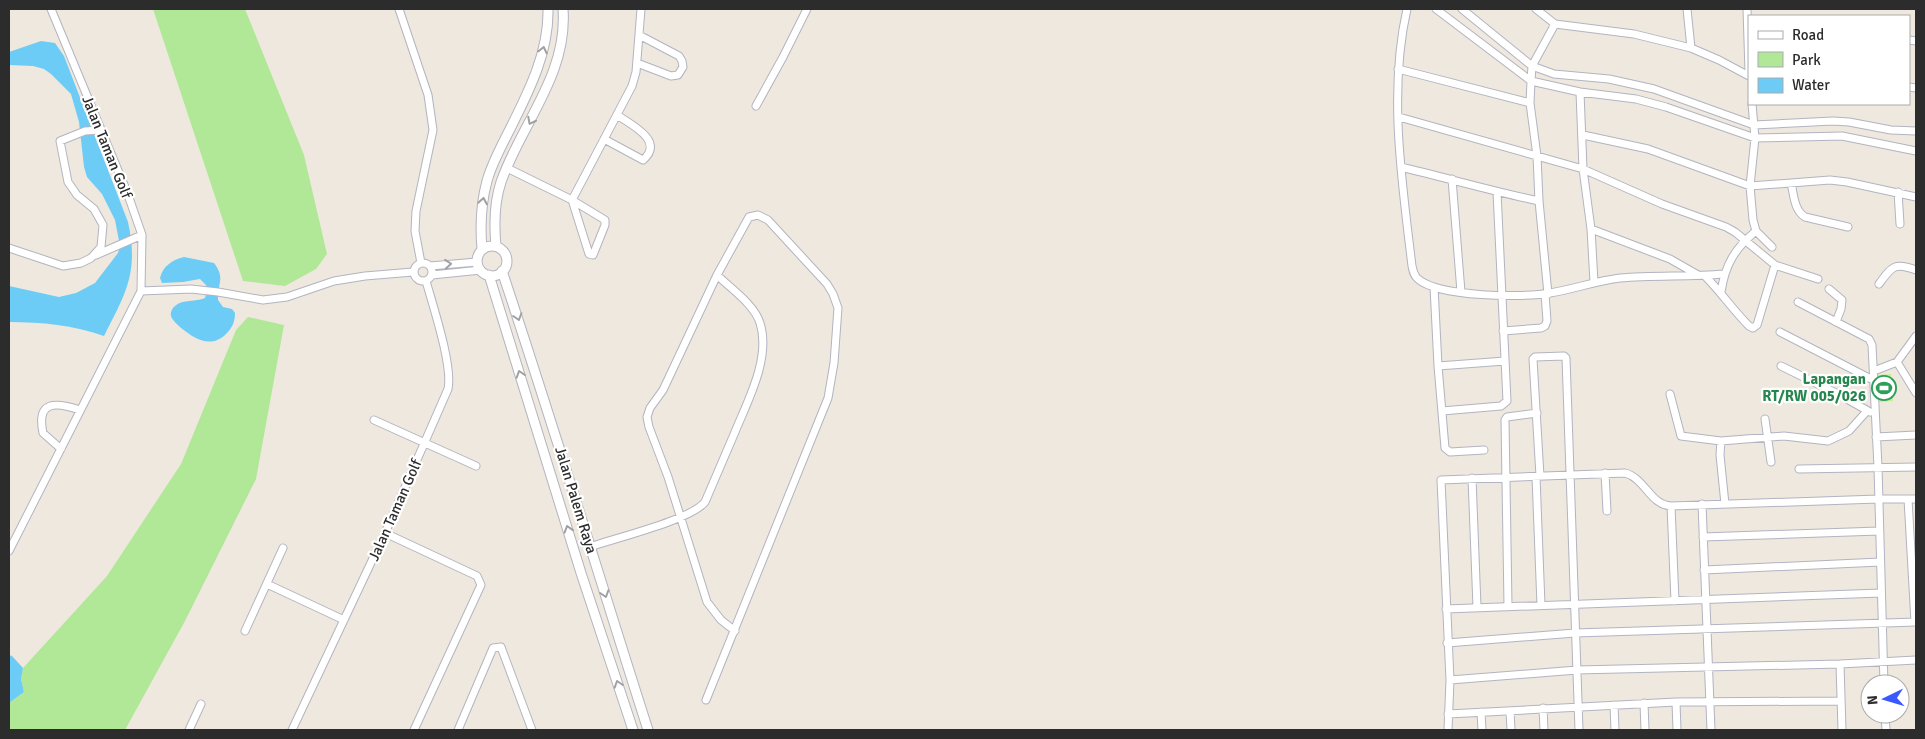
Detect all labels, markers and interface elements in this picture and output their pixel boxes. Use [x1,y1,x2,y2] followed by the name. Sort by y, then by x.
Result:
[1748,15,1910,105] legend
[1792,26,1824,44] text: Road
[537,46,548,55] one-way arrow
[1792,51,1821,69] text: Park
[1792,76,1830,94] text: Water
[78,93,136,202] street label: Jalan Taman Golf
[527,116,537,125] one-way arrow
[478,196,488,205] one-way arrow
[445,259,453,270] one-way arrow
[512,313,522,321] one-way arrow
[516,370,526,379] one-way arrow
[1762,370,1866,405] place label: Lapangan RT/RW 005/026
[1871,375,1897,401] sports icon: Lapangan RT/RW 005/026
[551,444,601,556] street label: Jalan Palem Raya
[365,456,426,564] street label: Jalan Taman Golf
[564,526,574,534] one-way arrow
[599,589,609,598] one-way arrow
[1860,674,1910,724] north arrow
[614,680,624,689] one-way arrow
[1864,694,1881,706] text: N

